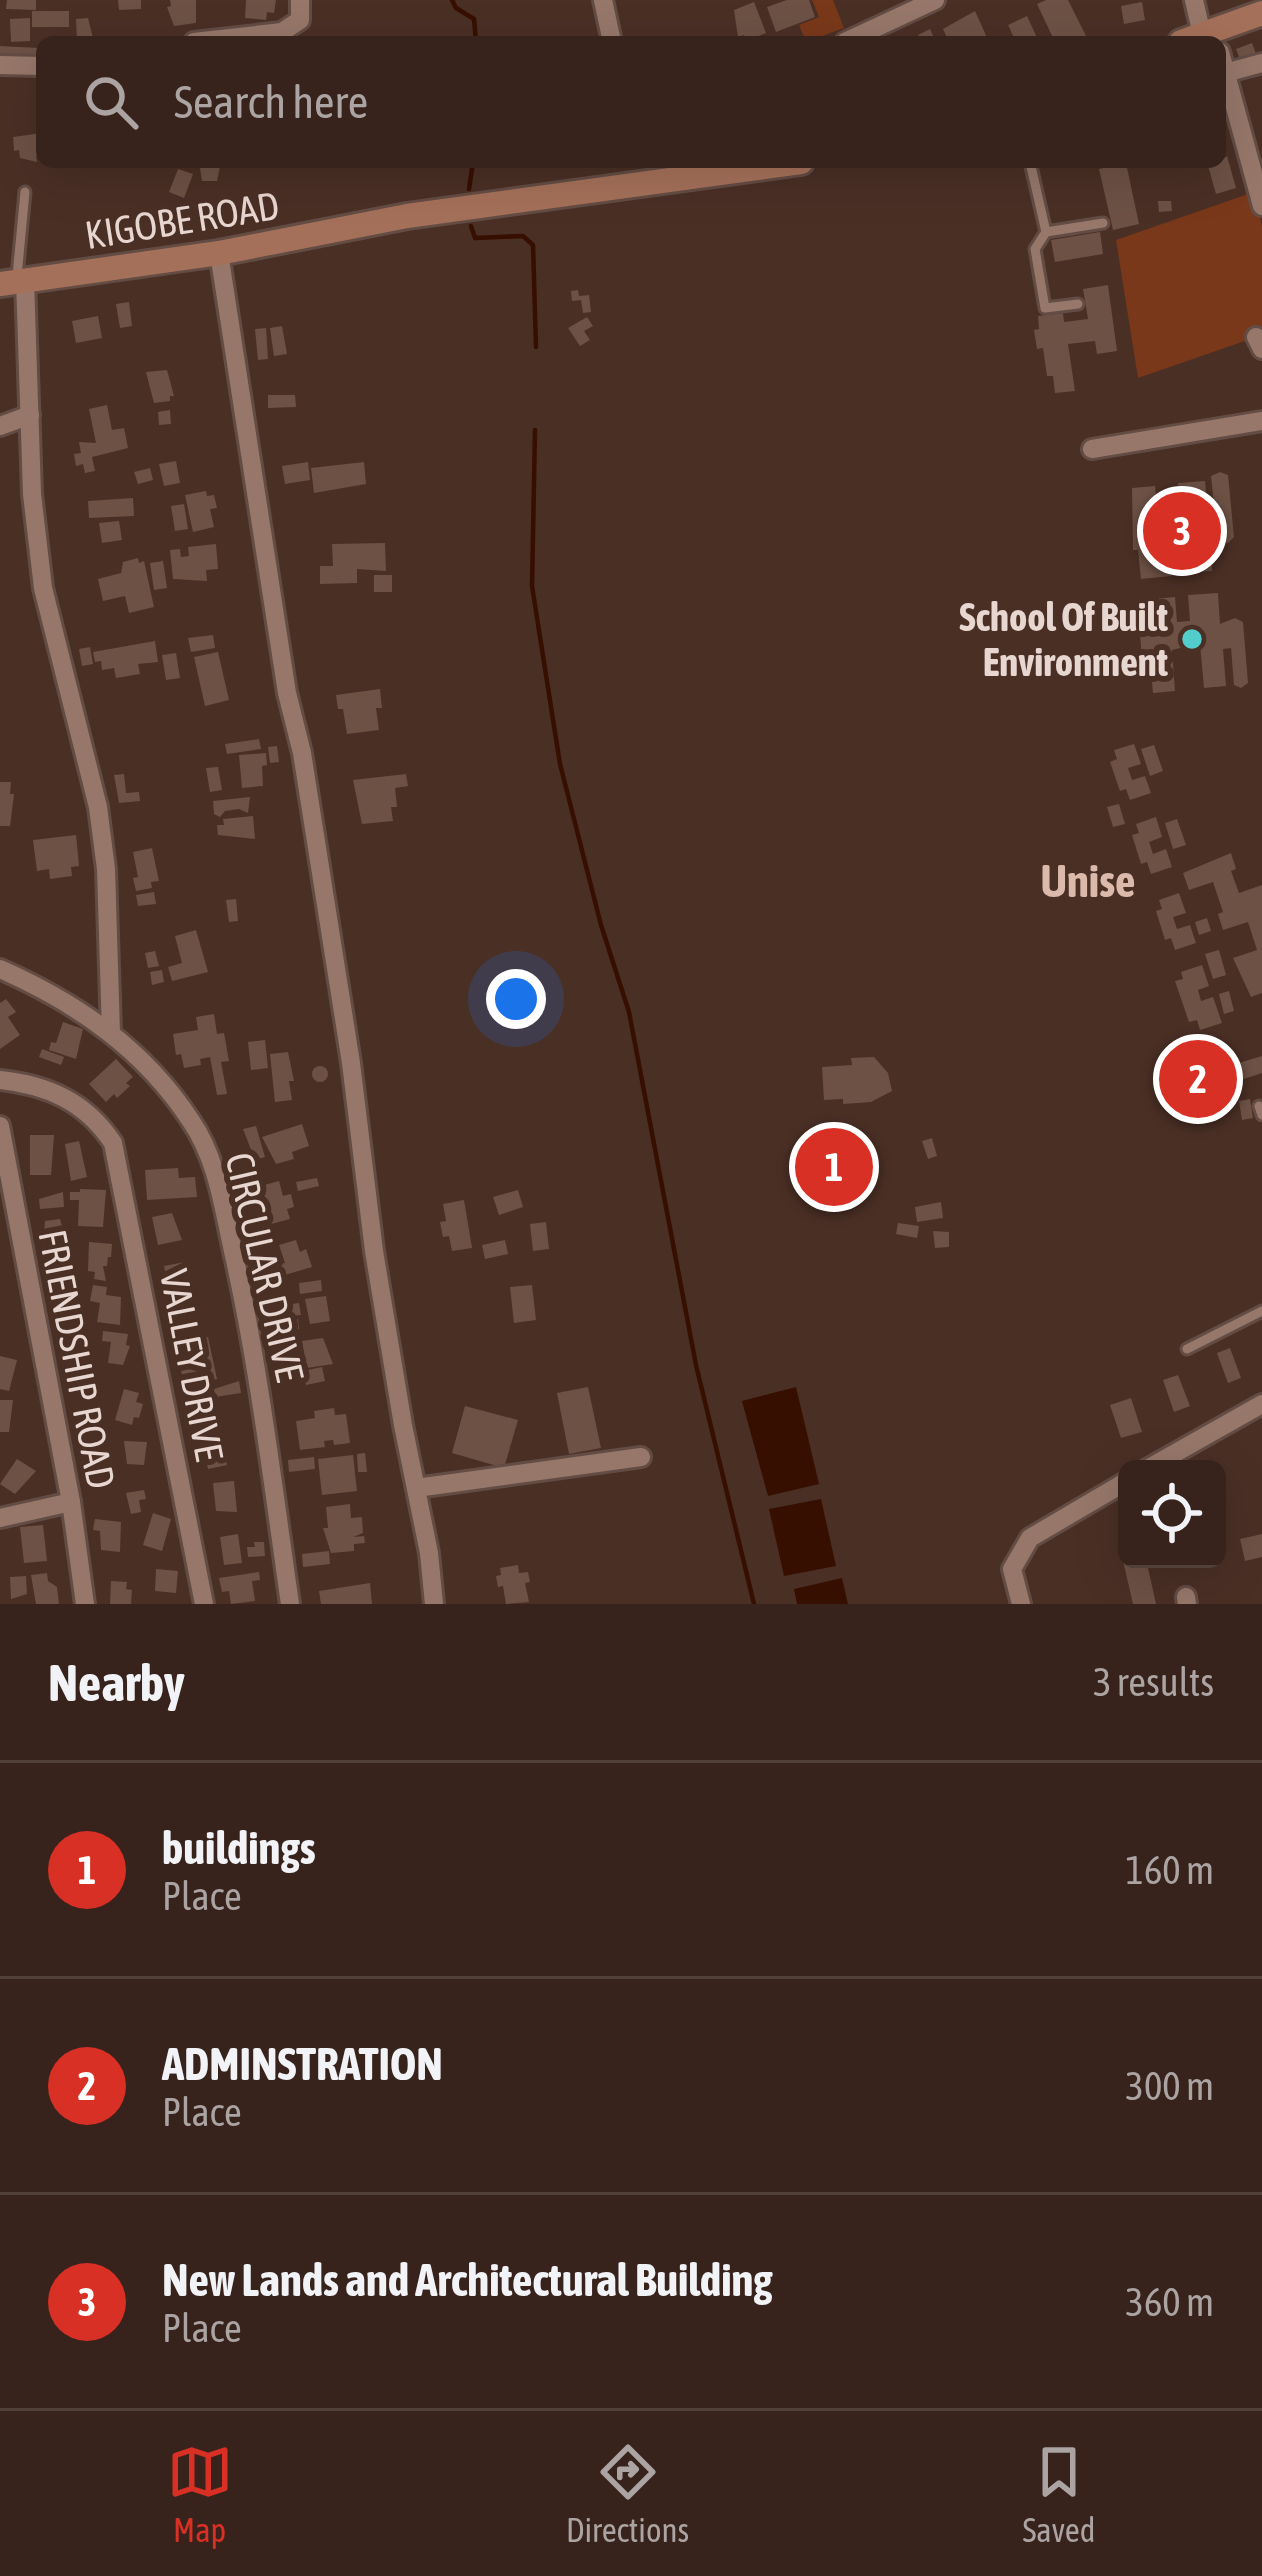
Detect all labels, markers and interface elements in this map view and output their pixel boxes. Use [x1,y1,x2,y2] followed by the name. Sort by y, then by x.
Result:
[36,36,1226,168] search box
[78,69,144,135] icon: search
[174,76,368,128] text: Search here
[82,183,282,257] street label: KIGOBE ROAD
[1143,486,1221,576] pin: 3
[959,595,1169,684] place label: School Of Built Environment
[1179,626,1205,652] marker: School Of Built Environment
[1040,855,1136,907] district label: Unise
[486,969,546,1029] your location
[1159,1034,1237,1124] pin: 2
[795,1122,873,1212] pin: 1
[217,1148,313,1386] street label: CIRCULAR DRIVE
[30,1226,124,1492] street label: FRIENDSHIP ROAD
[152,1266,232,1465] street label: VALLEY DRIVE
[1118,1460,1226,1568] map controls
[1118,1460,1226,1568] button: locate
[48,1653,185,1712] text: Nearby
[1093,1660,1214,1704] text: 3 results
[162,1822,316,1874] text: buildings
[78,1848,96,1892] text: 1
[1126,1848,1214,1892] text: 160 m
[162,1874,242,1918] text: Place
[162,2038,443,2090] text: ADMINSTRATION
[78,2064,96,2108] text: 2
[1126,2064,1214,2108] text: 300 m
[162,2090,242,2134] text: Place
[162,2254,773,2306] text: New Lands and Architectural Building
[78,2280,96,2324] text: 3
[1126,2280,1214,2324] text: 360 m
[162,2306,242,2350] text: Place
[167,2439,233,2549] tab: Map
[566,2439,689,2549] tab: Directions
[1022,2439,1095,2549] tab: Saved

